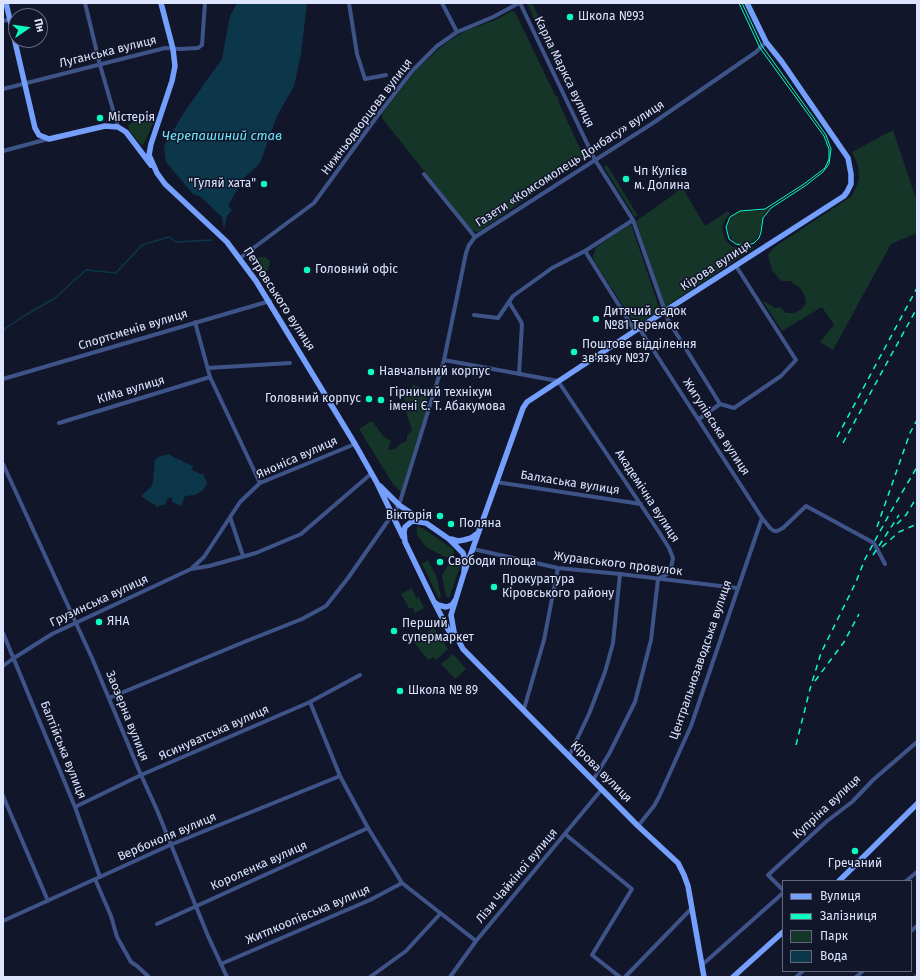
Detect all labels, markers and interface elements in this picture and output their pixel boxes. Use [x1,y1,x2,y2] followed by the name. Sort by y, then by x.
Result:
[8,8,48,48] north arrow
[578,10,644,24] place label: Школа №93
[565,12,575,22] marker: Школа №93
[531,14,597,130] street label: Карла Маркса вулиця
[31,17,47,34] text: Пн
[58,33,158,71] street label: Луганська вулиця
[318,56,416,178] street label: Нижньодворцова вулиця
[473,97,667,231] street label: Газети «Комсомолець Донбасу» вулиця
[108,111,155,125] place label: Містерія
[95,113,105,123] marker: Містерія
[162,128,282,144] water label: Черепашиний став
[634,165,690,193] place label: Чп Кулієв м. Долина
[621,174,631,184] marker: Чп Кулієв м. Долина
[188,177,256,191] place label: "Гуляй хата"
[259,179,269,189] marker: "Гуляй хата"
[678,238,754,294] street label: Кірова вулиця
[240,244,318,354] street label: Петровського вулиця
[315,263,398,277] place label: Головний офіс
[302,265,312,275] marker: Головний офіс
[604,305,687,333] place label: Дитячий садок №81 Теремок
[77,307,189,353] street label: Спортсменів вулиця
[591,314,601,324] marker: Дитячий садок №81 Теремок
[582,338,697,366] place label: Поштове відділення зв'язку №37
[569,347,579,357] marker: Поштове відділення зв'язку №37
[379,365,490,379] place label: Навчальний корпус
[366,367,376,377] marker: Навчальний корпус
[96,373,166,407] street label: КІМа вулиця
[679,376,753,478] street label: Жигулівська вулиця
[389,386,506,414] place label: Гірничий технікум імені Є. Т. Абакумова
[265,392,361,406] place label: Головний корпус
[364,394,374,404] marker: Головний корпус
[376,395,386,405] marker: Гірничий технікум імені Є. Т. Абакумова
[254,434,340,482] street label: Яноніса вулиця
[612,447,682,545] street label: Академічна вулиця
[519,468,621,498] street label: Балхаська вулиця
[386,509,432,523] place label: Вікторія
[435,511,445,521] marker: Вікторія
[459,517,501,531] place label: Поляна
[446,519,456,529] marker: Поляна
[553,549,683,579] street label: Журавського провулок
[448,555,536,569] place label: Свободи площа
[435,557,445,567] marker: Свободи площа
[47,572,151,630] street label: Грузинська вулиця
[502,573,614,601] place label: Прокуратура Кіровського району
[667,578,735,742] street label: Центральнозаводська вулиця
[489,582,499,592] marker: Прокуратура Кіровського району
[107,615,129,629] place label: ЯНА
[94,617,104,627] marker: ЯНА
[402,617,474,645] place label: Перший супермаркет
[389,626,399,636] marker: Перший супермаркет
[102,669,152,763] street label: Заозерна вулиця
[408,684,478,698] place label: Школа № 89
[395,686,405,696] marker: Школа № 89
[37,699,89,801] street label: Балтійська вулиця
[157,702,271,764] street label: Ясинуватська вулиця
[567,738,635,806] street label: Кірова вулиця
[790,772,864,842] street label: Купріна вулиця
[116,810,218,864] street label: Вербоноля вулиця
[473,826,561,926] street label: Лізи Чайкіної вулиця
[208,838,310,894] street label: Короленка вулиця
[850,846,860,856] marker: Гречаний
[828,857,882,871] place label: Гречаний
[782,880,912,972] legend
[244,882,372,948] street label: Житлкоопівська вулиця
[820,889,861,903] text: Вулиця
[820,909,877,923] text: Залізниця
[820,929,848,943] text: Парк
[820,949,847,963] text: Вода

